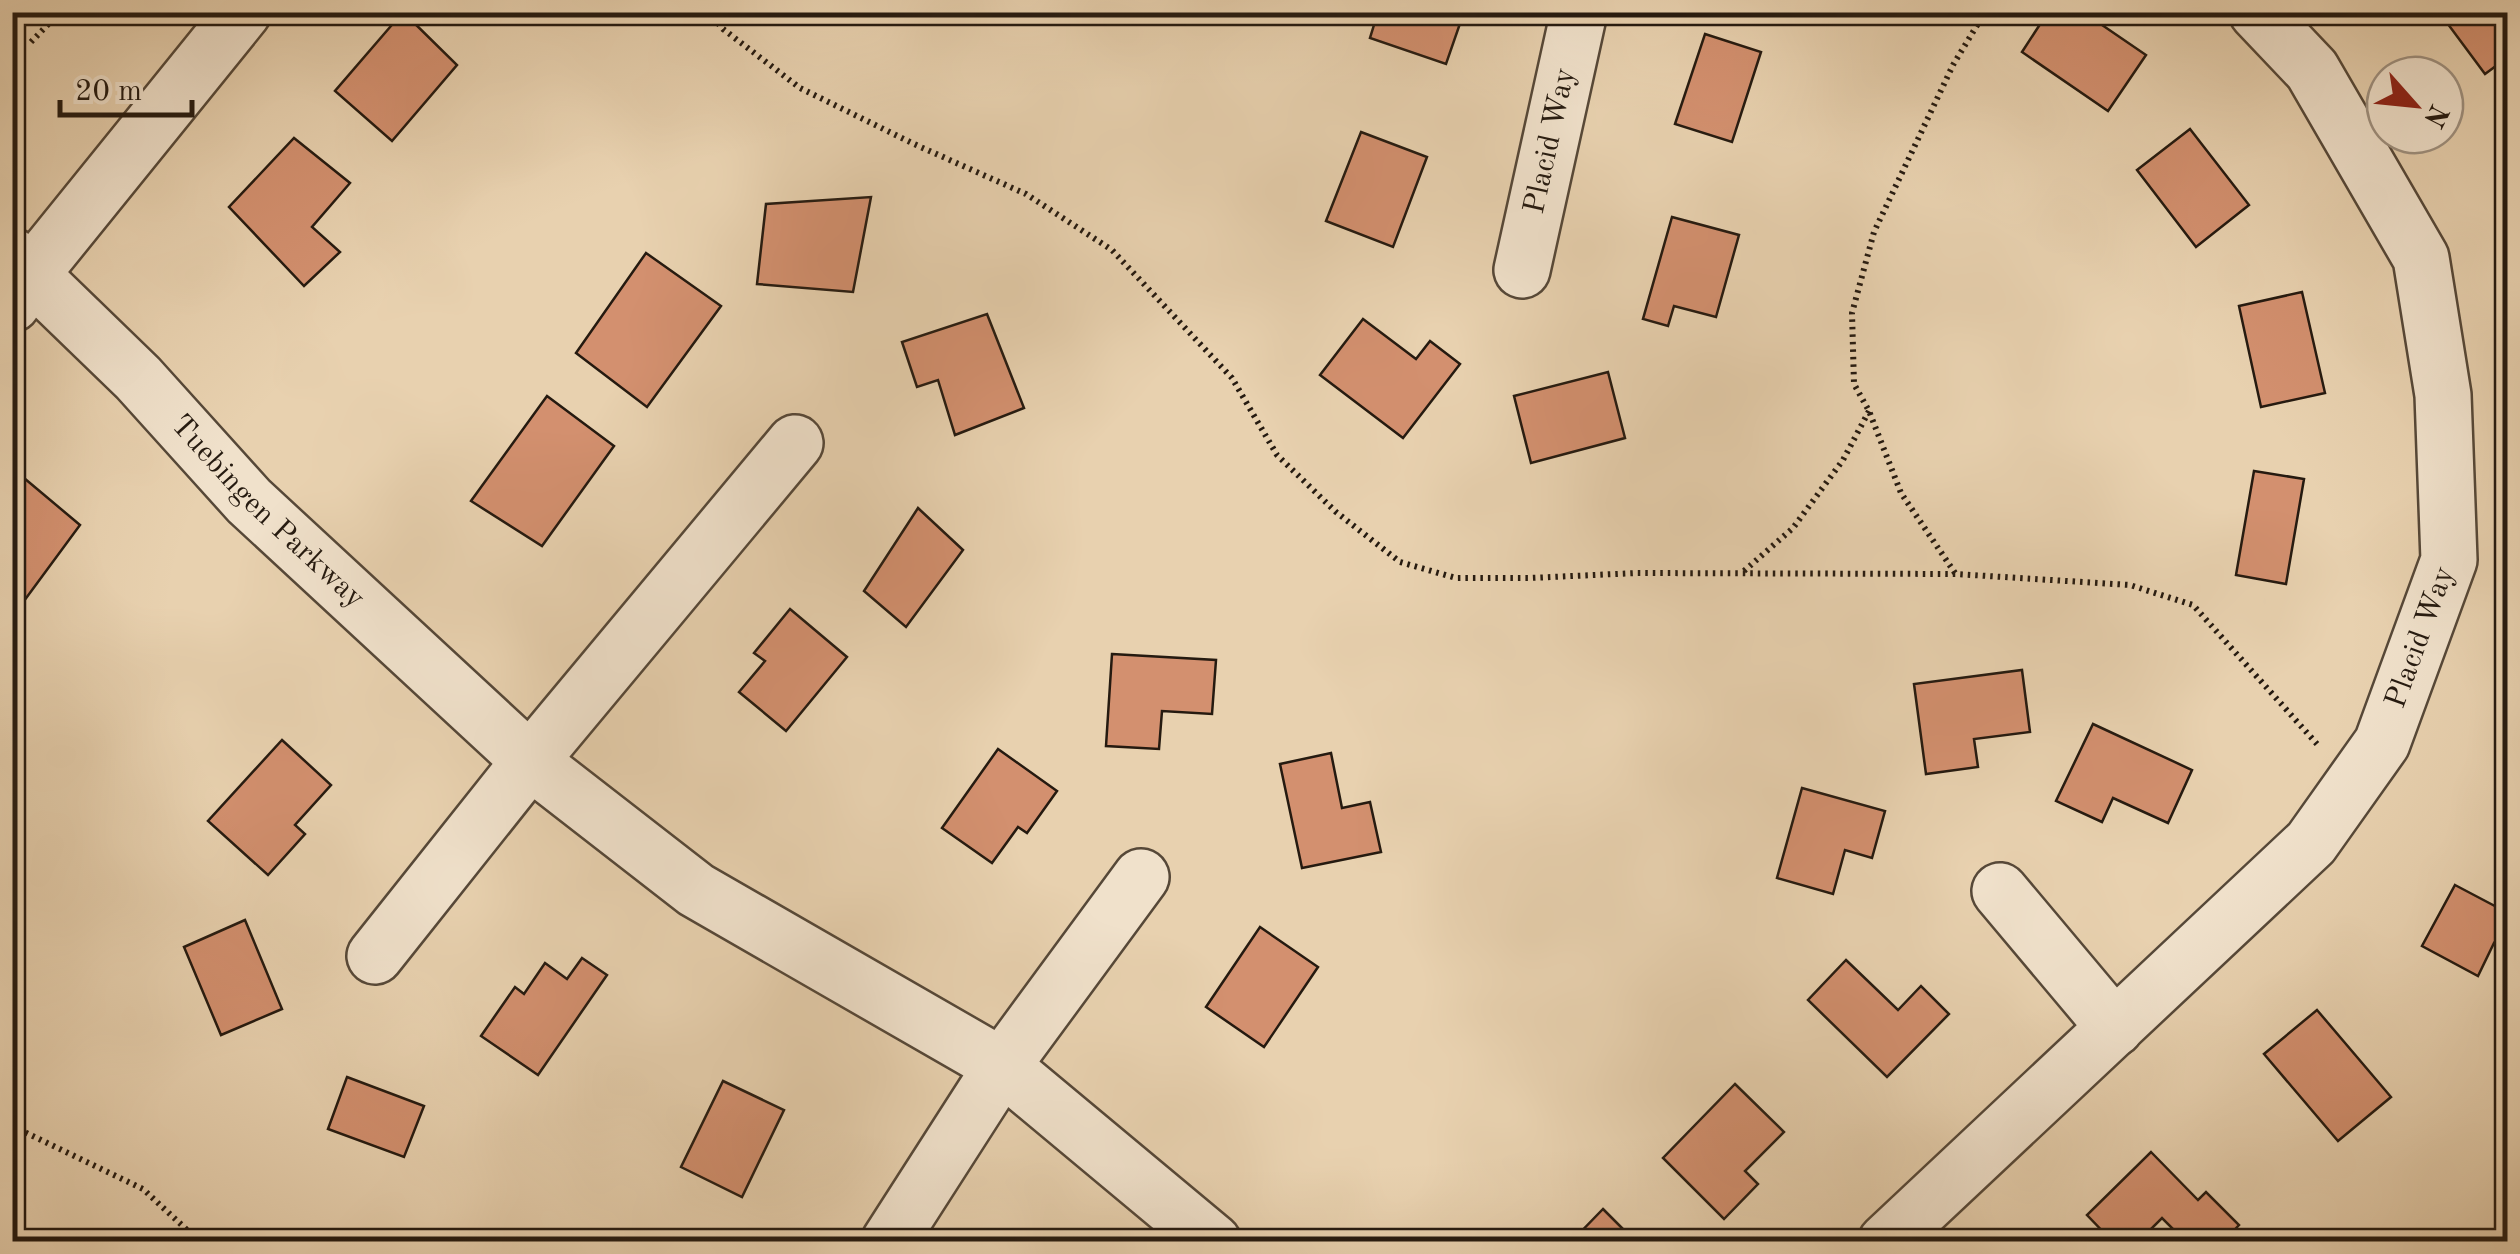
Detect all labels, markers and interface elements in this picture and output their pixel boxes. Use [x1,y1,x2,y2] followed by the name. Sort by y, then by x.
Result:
[60,55,192,117] scale bar
[2365,55,2465,155] north arrow
[1520,65,1581,217] street label: Placid Way
[75,77,142,107] text: 20 m
[2417,99,2452,131] text: N
[165,410,370,615] street label: Tuebingen Parkway
[2381,562,2460,712] street label: Placid Way

